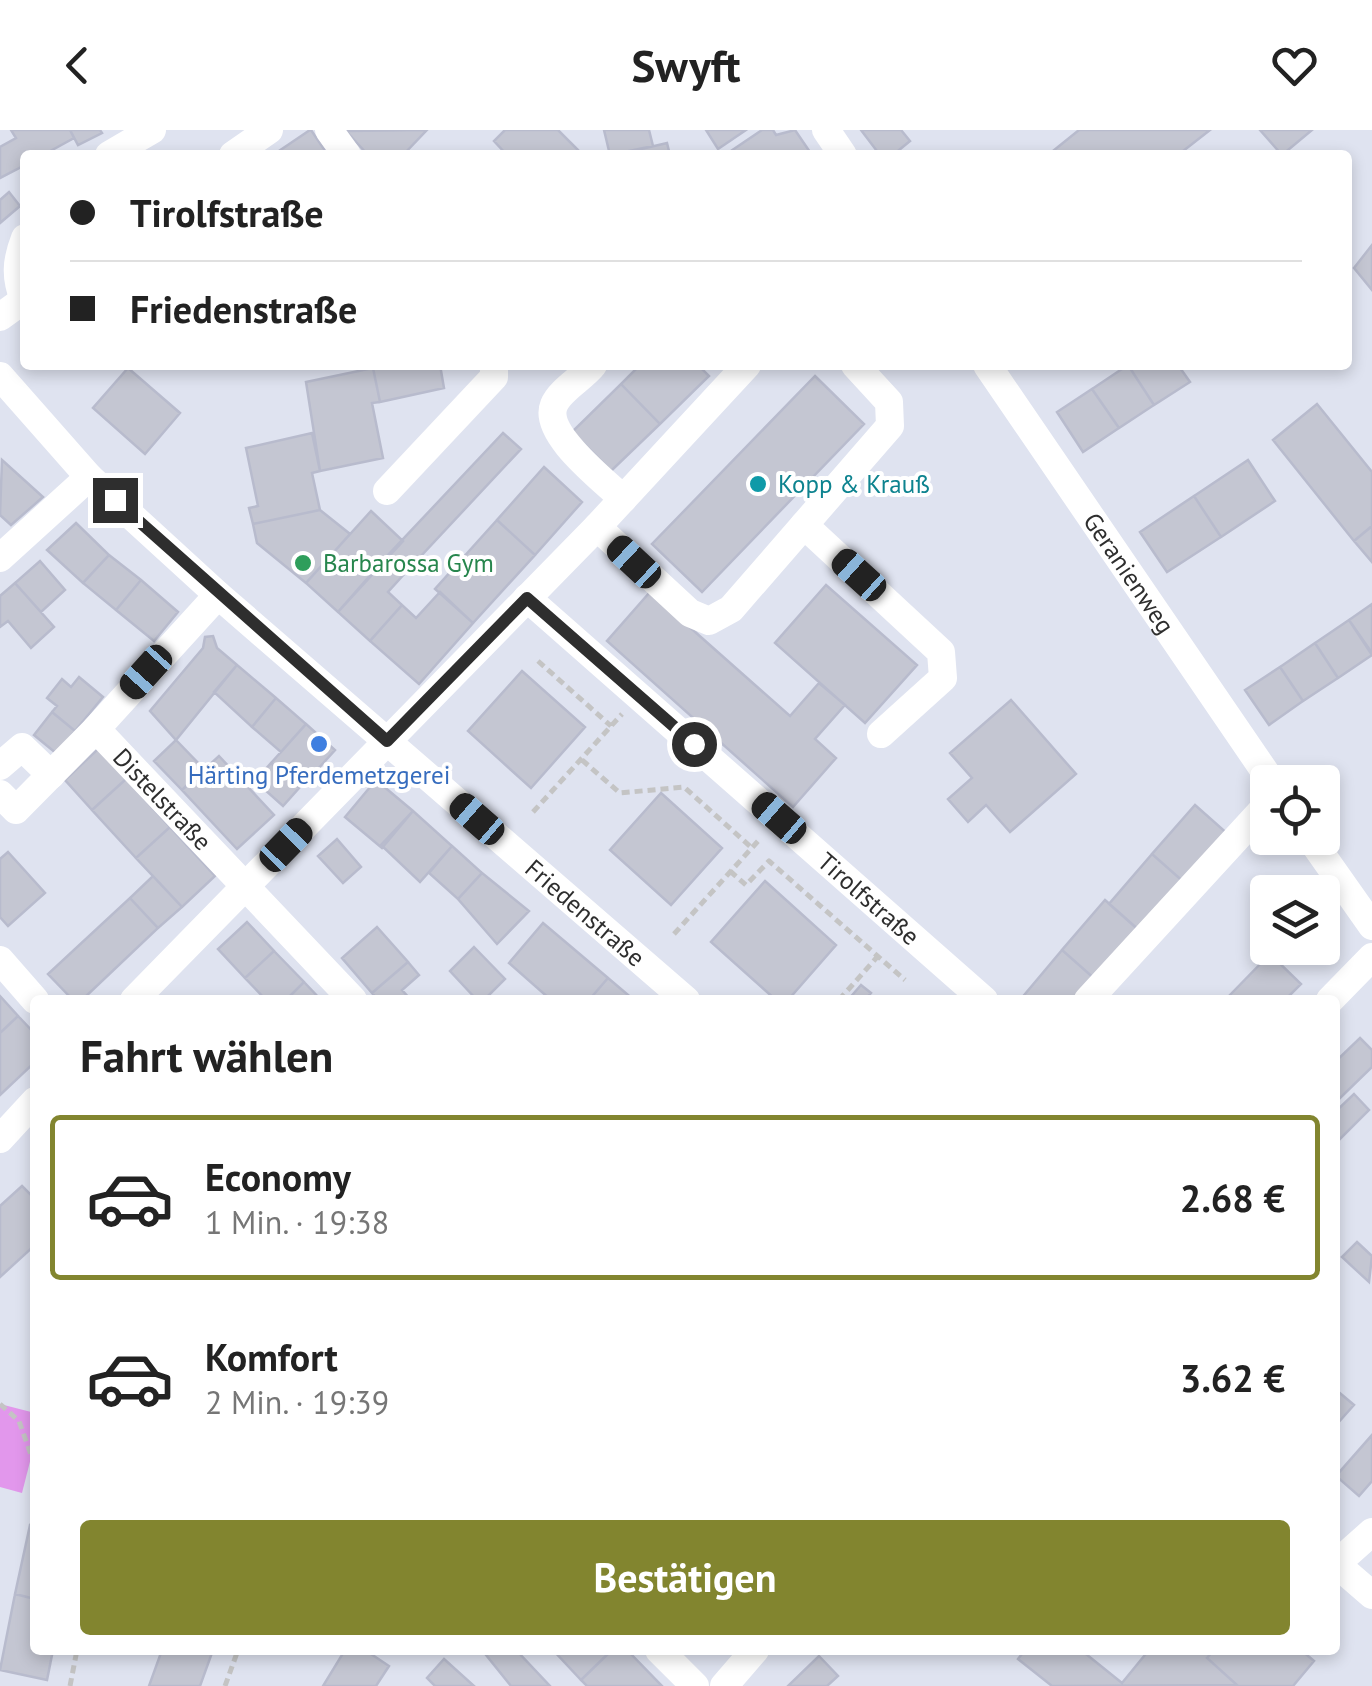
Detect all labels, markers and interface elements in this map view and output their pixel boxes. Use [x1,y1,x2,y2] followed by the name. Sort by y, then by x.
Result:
[631,36,741,94] text: Swyft
[50,38,105,93] icon: back
[1267,38,1322,93] icon: heart
[130,188,324,237] text: Tirolfstraße
[130,284,357,333] text: Friedenstraße
[778,468,930,500] place label: Kopp & Krauß
[747,473,769,495] marker: Kopp & Krauß
[93,478,138,523] route end
[1077,506,1182,640] street label: Geranienweg
[602,531,666,593] car
[827,544,891,606] car
[323,547,494,579] place label: Barbarossa Gym
[292,552,314,574] marker: Barbarossa Gym
[115,640,177,704] car
[672,722,717,767] route start
[308,733,330,755] marker: Härting Pferdemetzgerei
[107,741,219,857] street label: Distelstraße
[188,759,450,791] place label: Härting Pferdemetzgerei
[1250,765,1340,965] map controls
[1250,765,1340,855] button: locate
[747,787,811,849] car
[445,788,509,850] car
[254,813,318,877] car
[811,845,926,952] street label: Tirolfstraße
[519,852,652,973] street label: Friedenstraße
[1250,875,1340,965] button: layers
[80,1026,333,1084] text: Fahrt wählen
[205,1152,351,1201] text: Economy
[85,1153,175,1243] icon: car
[1180,1173,1285,1222] text: 2.68 €
[205,1201,389,1243] text: 1 Min. · 19:38
[205,1332,338,1381] text: Komfort
[85,1333,175,1423] icon: car
[1180,1353,1285,1402] text: 3.62 €
[205,1381,389,1423] text: 2 Min. · 19:39
[80,1520,1290,1635] button: Bestätigen

